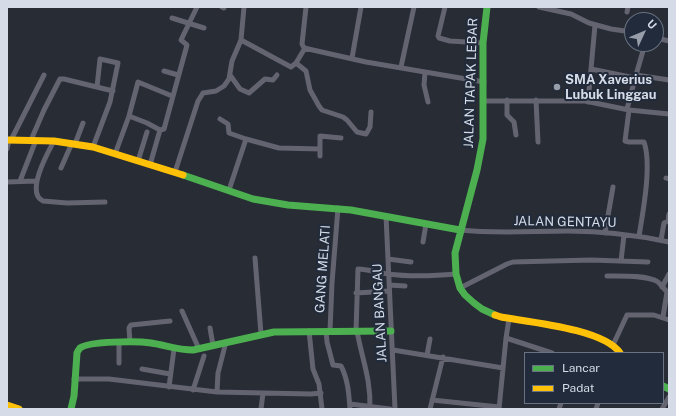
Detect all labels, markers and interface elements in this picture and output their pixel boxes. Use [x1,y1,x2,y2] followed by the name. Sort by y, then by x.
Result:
[624,12,664,52] north arrow
[461,17,481,149] street label: JALAN TAPAK LEBAR
[645,17,659,31] text: U
[565,72,656,103] place label: SMA Xaverius Lubuk Linggau
[552,82,562,92] marker: SMA Xaverius Lubuk Linggau
[513,213,617,231] street label: JALAN GENTAYU
[312,224,334,314] street label: GANG MELATI
[370,263,390,363] street label: JALAN BANGAU
[524,352,664,404] legend
[562,361,600,375] text: Lancar
[562,381,594,395] text: Padat

